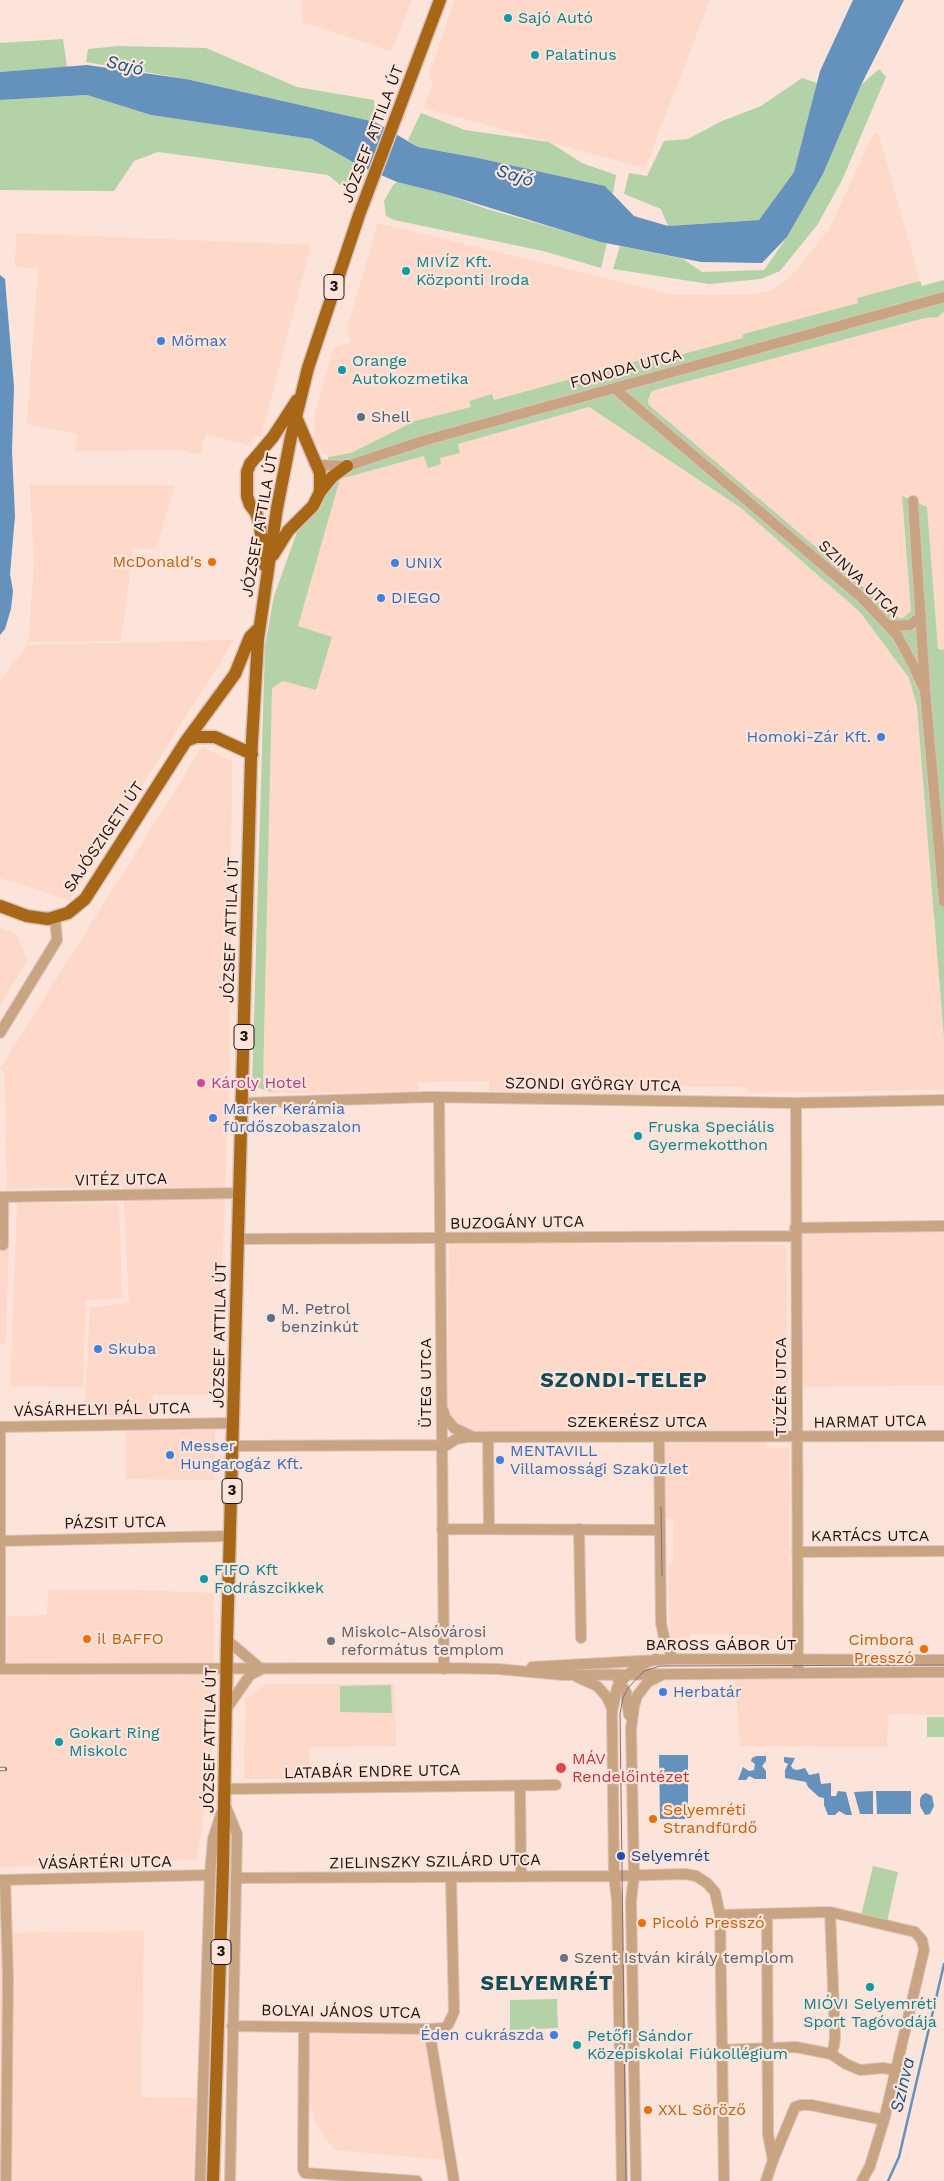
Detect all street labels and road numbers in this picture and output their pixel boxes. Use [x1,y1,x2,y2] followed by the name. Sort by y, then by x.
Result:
[338,62,408,206] street label: JÓZSEF ATTILA ÚT
[324,274,344,300] road number: 3
[568,345,684,393] street label: FONODA UTCA
[238,451,282,599] street label: JÓZSEF ATTILA ÚT
[814,536,904,622] street label: SZINVA UTCA
[60,778,148,896] street label: SAJÓSZIGETI ÚT
[219,857,243,1003] street label: JÓZSEF ATTILA ÚT
[234,1024,254,1050] road number: 3
[505,1074,681,1096] street label: SZONDI GYÖRGY UTCA
[74,1170,168,1190] street label: VITÉZ UTCA
[450,1212,584,1234] street label: BUZOGÁNY UTCA
[209,1262,231,1408] street label: JÓZSEF ATTILA ÚT
[771,1337,791,1437] street label: TÜZÉR UTCA
[416,1338,436,1428] street label: ÜTEG UTCA
[14,1399,190,1421] street label: VÁSÁRHELYI PÁL UTCA
[813,1411,927,1433] street label: HARMAT UTCA
[567,1412,707,1432] street label: SZEKERÉSZ UTCA
[222,1478,242,1504] road number: 3
[64,1513,166,1533] street label: PÁZSIT UTCA
[811,1526,929,1546] street label: KARTÁCS UTCA
[646,1635,796,1655] street label: BAROSS GÁBOR ÚT
[199,1667,221,1813] street label: JÓZSEF ATTILA ÚT
[284,1761,460,1783] street label: LATABÁR ENDRE UTCA
[329,1851,541,1873] street label: ZIELINSZKY SZILÁRD UTCA
[38,1852,172,1874] street label: VÁSÁRTÉRI UTCA
[211,1940,231,1964] road number: 3
[261,2001,421,2023] street label: BOLYAI JÁNOS UTCA

